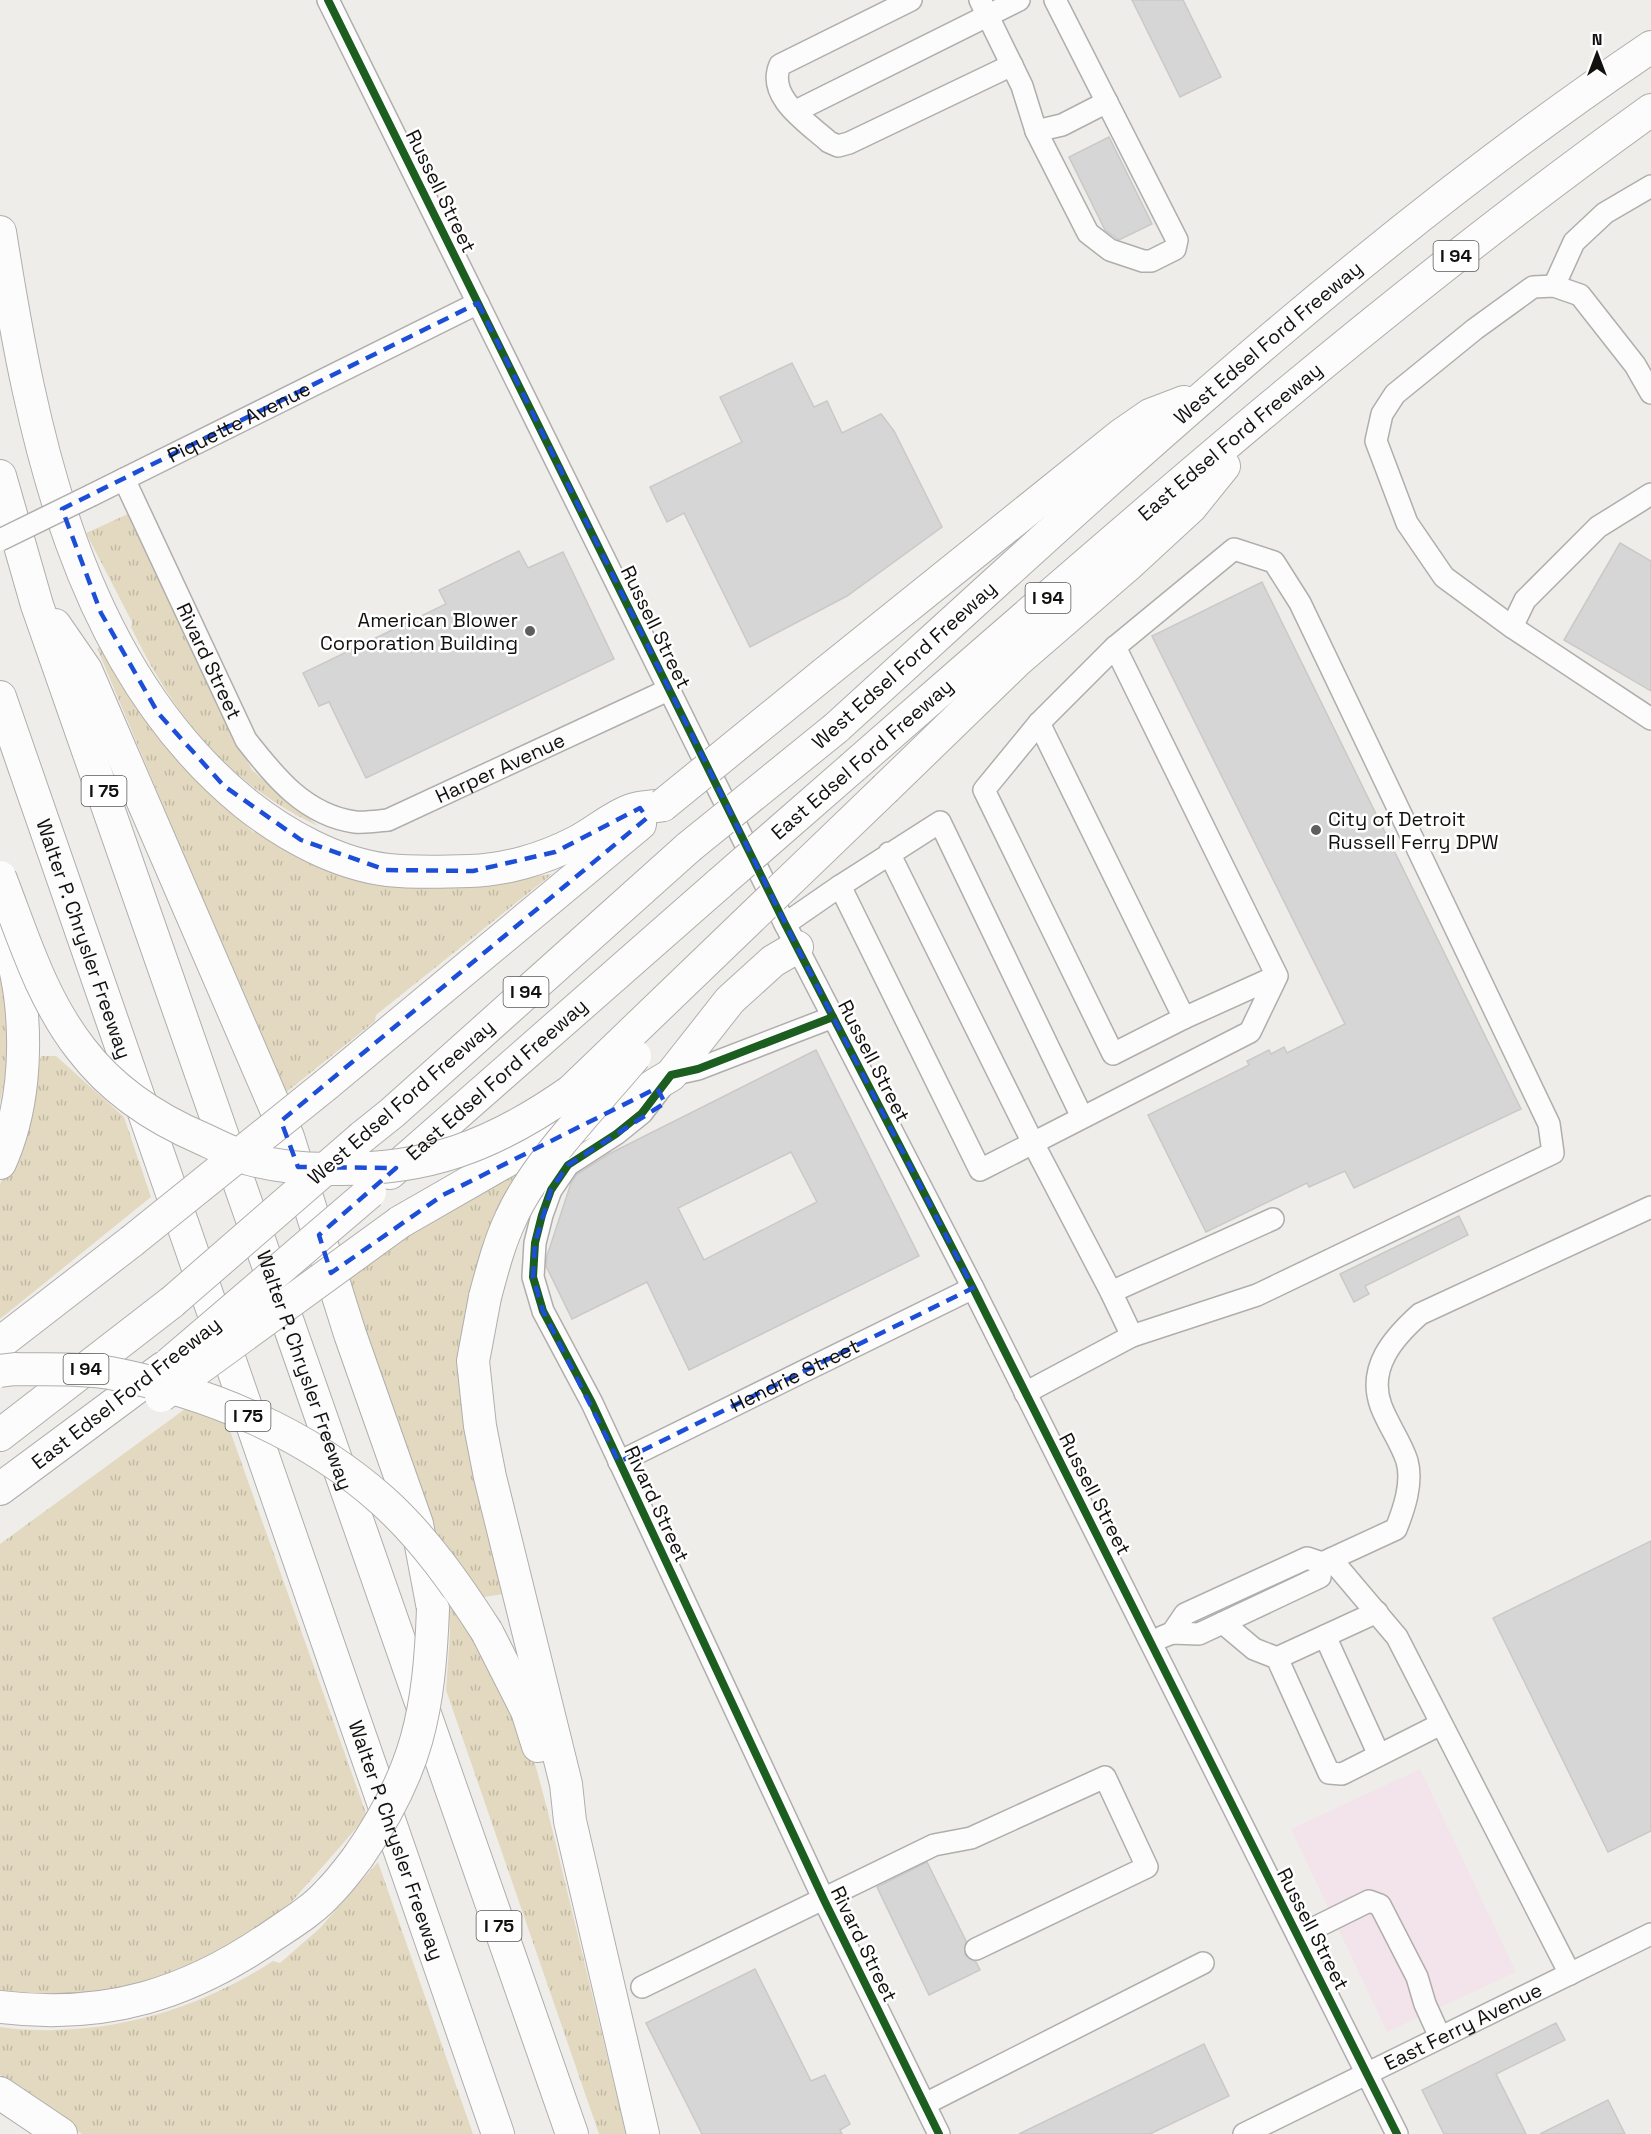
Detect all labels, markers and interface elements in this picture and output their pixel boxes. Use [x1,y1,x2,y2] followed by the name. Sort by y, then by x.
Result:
[1567,24,1627,84] north arrow
[1592,29,1602,50] text: N
[400,125,482,257] street label: Russell Street
[1434,241,1478,271] road number: I 94
[1168,255,1368,430] street label: West Edsel Ford Freeway
[1132,357,1327,527] street label: East Edsel Ford Freeway
[163,375,315,469] street label: Piquette Avenue
[615,561,697,693] street label: Russell Street
[806,575,1002,755] street label: West Edsel Ford Freeway
[1026,583,1070,613] road number: I 94
[171,599,248,724] street label: Rivard Street
[320,607,518,656] place label: American Blower Corporation Building
[523,624,537,638] marker: American Blower Corporation Building
[766,673,958,845] street label: East Edsel Ford Freeway
[431,727,569,809] street label: Harper Avenue
[82,776,126,806] road number: I 75
[1328,806,1498,855] place label: City of Detroit Russell Ferry DPW
[30,815,137,1062] street label: Walter P. Chrysler Freeway
[1309,823,1323,837] marker: City of Detroit Russell Ferry DPW
[504,977,548,1007] road number: I 94
[401,993,593,1166] street label: East Edsel Ford Freeway
[832,995,916,1127] street label: Russell Street
[302,1014,500,1190] street label: West Edsel Ford Freeway
[251,1247,359,1494] street label: Walter P. Chrysler Freeway
[26,1311,226,1475] street label: East Edsel Ford Freeway
[726,1333,864,1418] street label: Hendrie Street
[64,1354,109,1384] road number: I 94
[226,1401,270,1431] road number: I 75
[1053,1428,1137,1560] street label: Russell Street
[619,1441,695,1567] street label: Rivard Street
[343,1717,450,1964] street label: Walter P. Chrysler Freeway
[1271,1863,1355,1995] street label: Russell Street
[825,1882,903,2006] street label: Rivard Street
[476,1911,522,1941] road number: I 75
[1380,1977,1546,2076] street label: East Ferry Avenue

